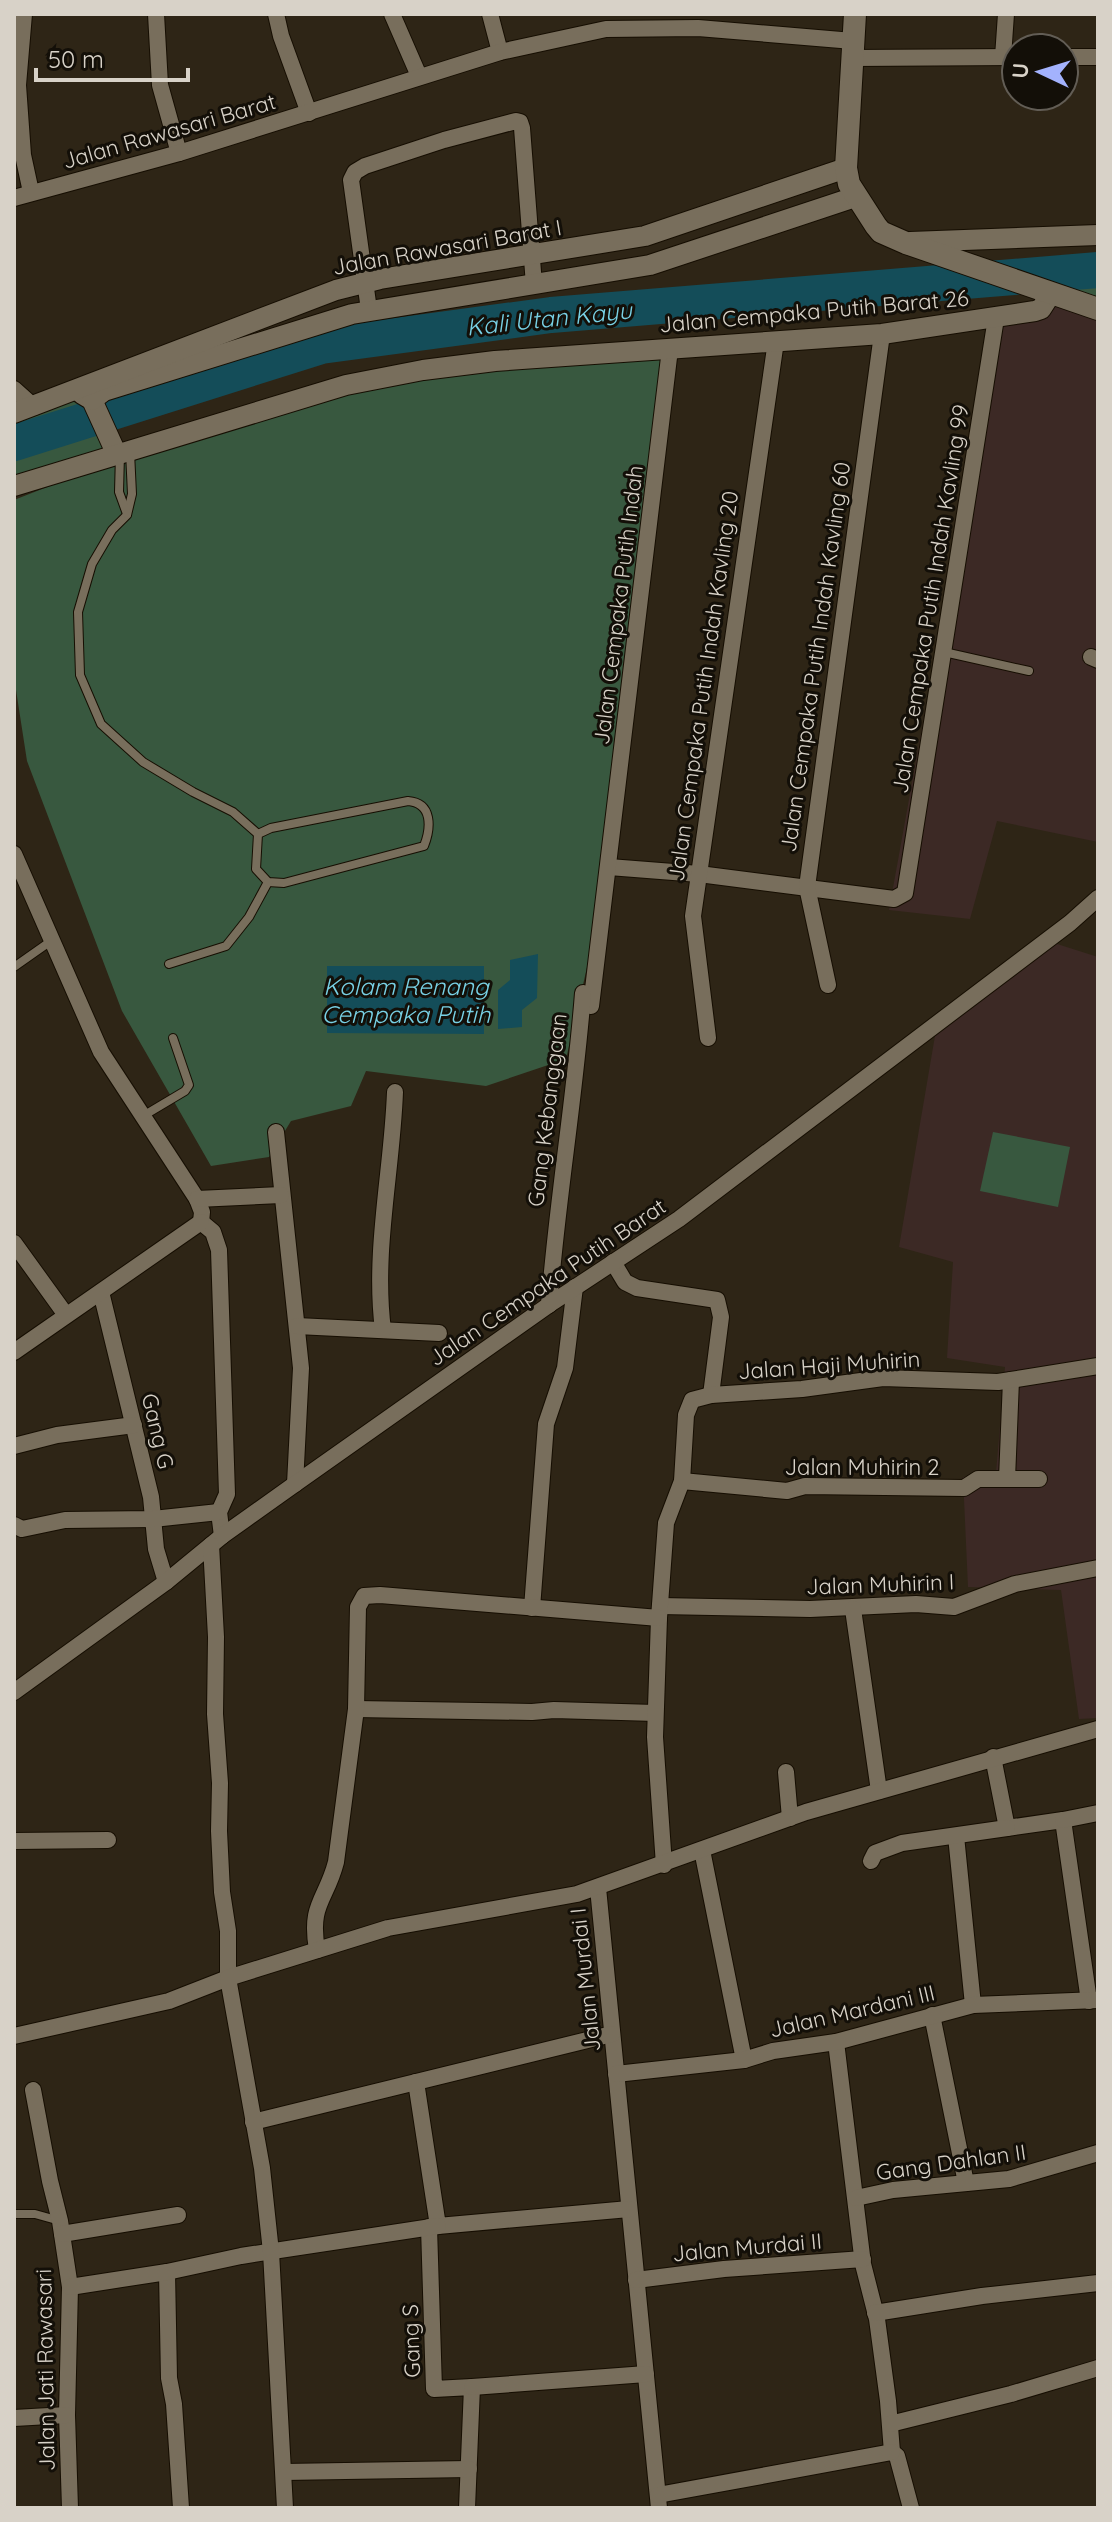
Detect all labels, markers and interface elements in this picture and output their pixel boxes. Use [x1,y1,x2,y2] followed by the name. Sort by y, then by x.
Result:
[36,32,188,82] scale bar
[1000,32,1080,112] north arrow
[48,44,104,74] text: 50 m
[1006,62,1035,79] text: U
[59,87,279,175] street label: Jalan Rawasari Barat
[330,213,564,281] street label: Jalan Rawasari Barat I
[658,284,970,338] street label: Jalan Cempaka Putih Barat 26
[465,294,635,342] water label: Kali Utan Kayu
[885,402,975,796] street label: Jalan Cempaka Putih Indah Kavling 99
[774,460,856,854] street label: Jalan Cempaka Putih Indah Kavling 60
[587,464,649,746] street label: Jalan Cempaka Putih Indah
[662,489,744,883] street label: Jalan Cempaka Putih Indah Kavling 20
[322,971,491,1029] water label: Kolam Renang Cempaka Putih
[521,1012,573,1208] street label: Gang Kebanggaan
[423,1192,671,1372] street label: Jalan Cempaka Putih Barat
[737,1345,921,1385] street label: Jalan Haji Muhirin
[136,1390,180,1472] street label: Gang G
[784,1453,940,1481] street label: Jalan Muhirin 2
[805,1567,955,1601] street label: Jalan Muhirin I
[564,1907,606,2053] street label: Jalan Murdai I
[766,1978,938,2044] street label: Jalan Mardani III
[874,2138,1028,2186] street label: Gang Dahlan II
[671,2227,823,2267] street label: Jalan Murdai II
[29,2269,61,2471] street label: Jalan Jati Rawasari
[396,2304,426,2378] street label: Gang S

